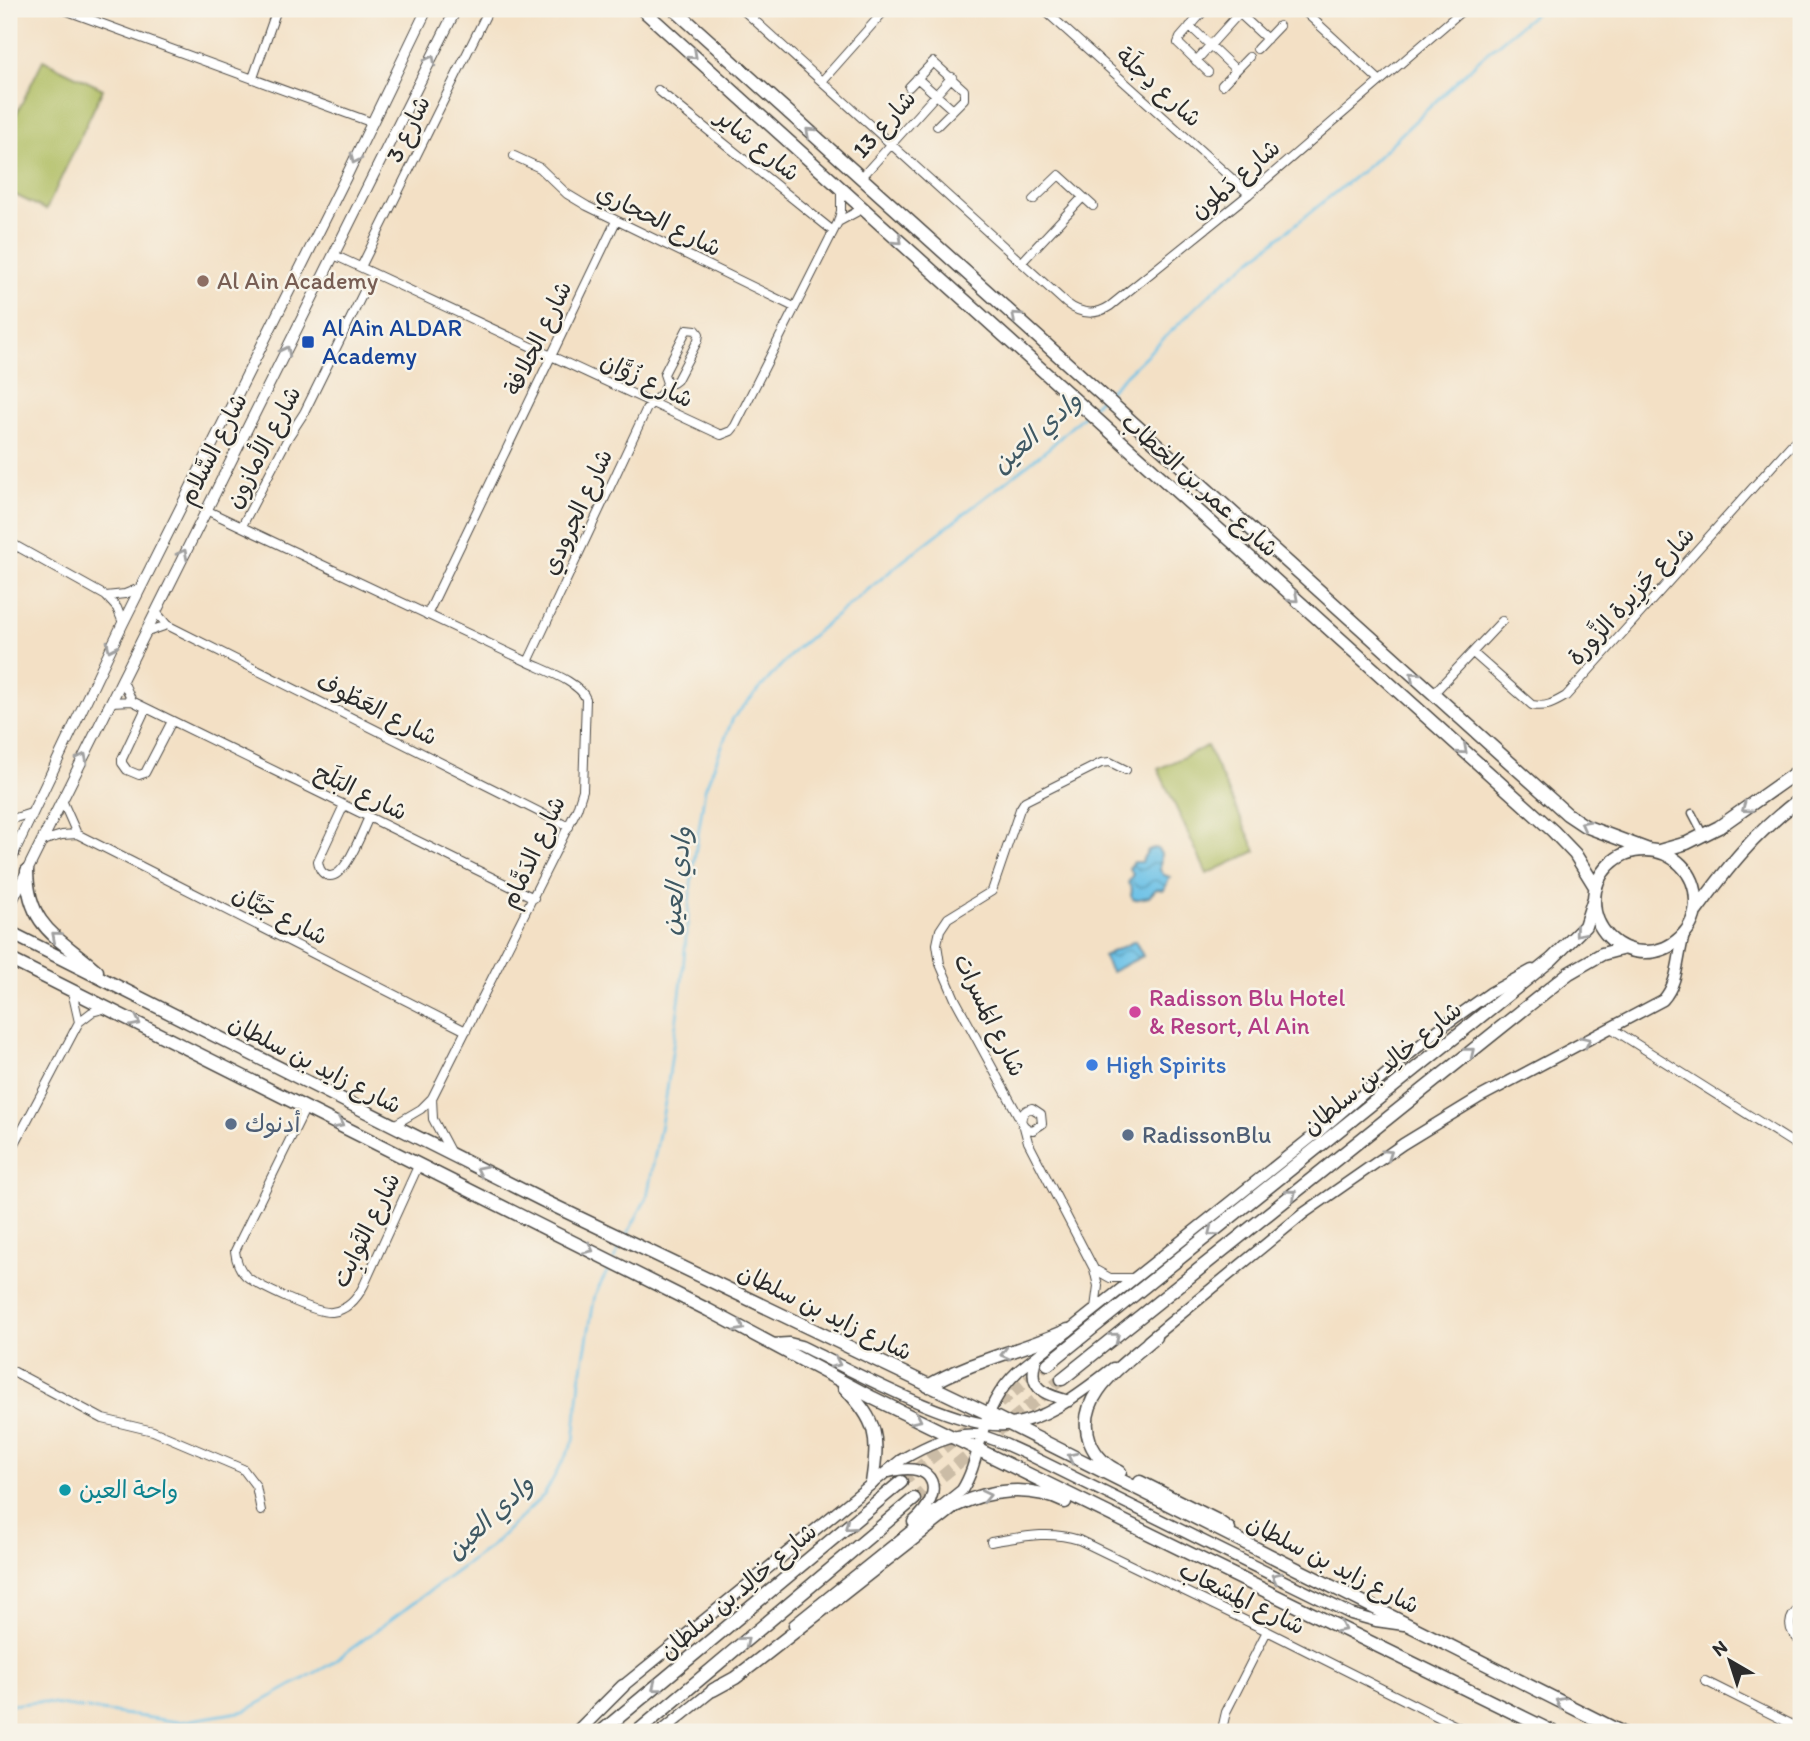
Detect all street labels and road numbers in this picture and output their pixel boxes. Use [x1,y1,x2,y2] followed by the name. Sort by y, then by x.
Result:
[1108,40,1209,135] street label: شارع دِجلَة
[846,84,924,166] street label: شارع 13
[379,91,439,168] street label: شارع 3
[707,101,806,189] street label: شارع شاير
[1184,133,1288,227] street label: شارع دَلمون
[591,177,726,265] street label: شارع الحجاري
[498,276,580,401] street label: شارع الجلافة
[595,346,698,416] street label: شارع زُوَّان
[216,380,310,514] street label: شارع الأمازون
[172,388,257,511] street label: شارع السَّلام
[1114,407,1285,565] street label: شارع عمر بن الخطاب
[535,444,621,581] street label: شارع الجرودي
[1560,520,1703,674] street label: شارع جَزِيرة الزَّورة
[311,666,442,754] street label: شارع العَطُوف
[309,756,413,829] street label: شارع البَلَح
[494,791,575,914] street label: شارع الدَمَّام
[226,878,333,954] street label: شارع جَيَّان
[946,949,1033,1082] street label: شارع المَسرات
[1296,994,1469,1143] street label: شارع خالِد بن سلطان
[223,1007,407,1122] street label: شارع زايد بن سلطان
[325,1168,410,1294] street label: شارع الثَوابِت
[732,1257,917,1369] street label: شارع زايد بن سلطان
[1241,1507,1425,1622] street label: شارع زايد بن سلطان
[653,1516,824,1667] street label: شارع خالِد بن سلطان
[1173,1555,1310,1643] street label: شارع المِشعاب

